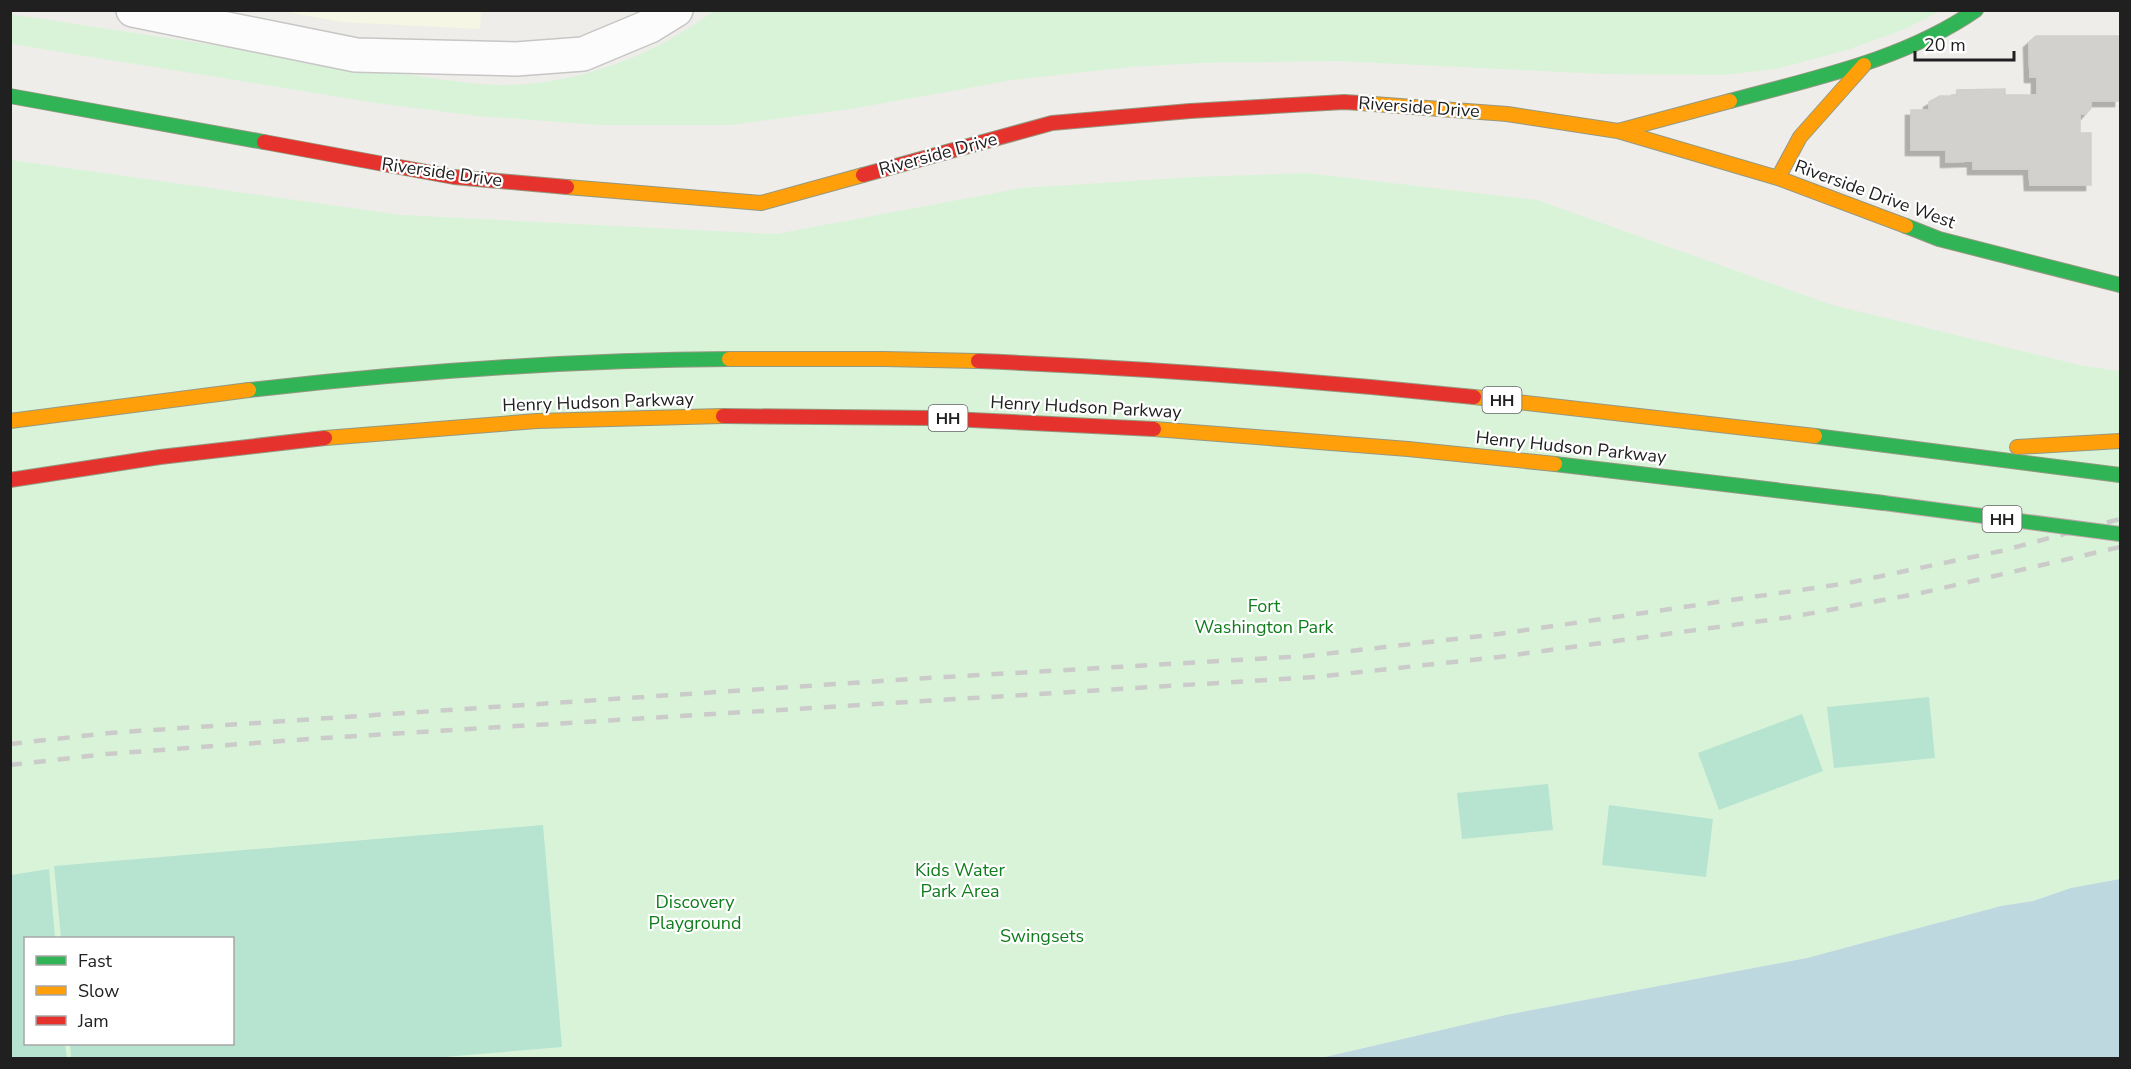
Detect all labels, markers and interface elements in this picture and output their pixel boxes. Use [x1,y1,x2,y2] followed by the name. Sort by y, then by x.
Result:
[1915,24,2014,62] scale bar
[1924,33,1966,57] text: 20 m
[1358,91,1480,123] street label: Riverside Drive
[876,127,1000,181] street label: Riverside Drive
[380,152,504,192] street label: Riverside Drive
[1791,154,1959,234] street label: Riverside Drive West
[502,387,695,417] street label: Henry Hudson Parkway
[1482,387,1522,413] road number: HH
[990,390,1183,424] street label: Henry Hudson Parkway
[928,405,968,431] road number: HH
[1475,425,1668,469] street label: Henry Hudson Parkway
[1982,506,2022,532] road number: HH
[1194,594,1335,639] park label: Fort Washington Park
[915,858,1005,903] park label: Kids Water Park Area
[649,890,742,935] park label: Discovery Playground
[1000,924,1084,948] park label: Swingsets
[24,937,234,1045] legend
[78,949,113,973] text: Fast
[78,979,119,1003] text: Slow
[77,1009,109,1033] text: Jam

